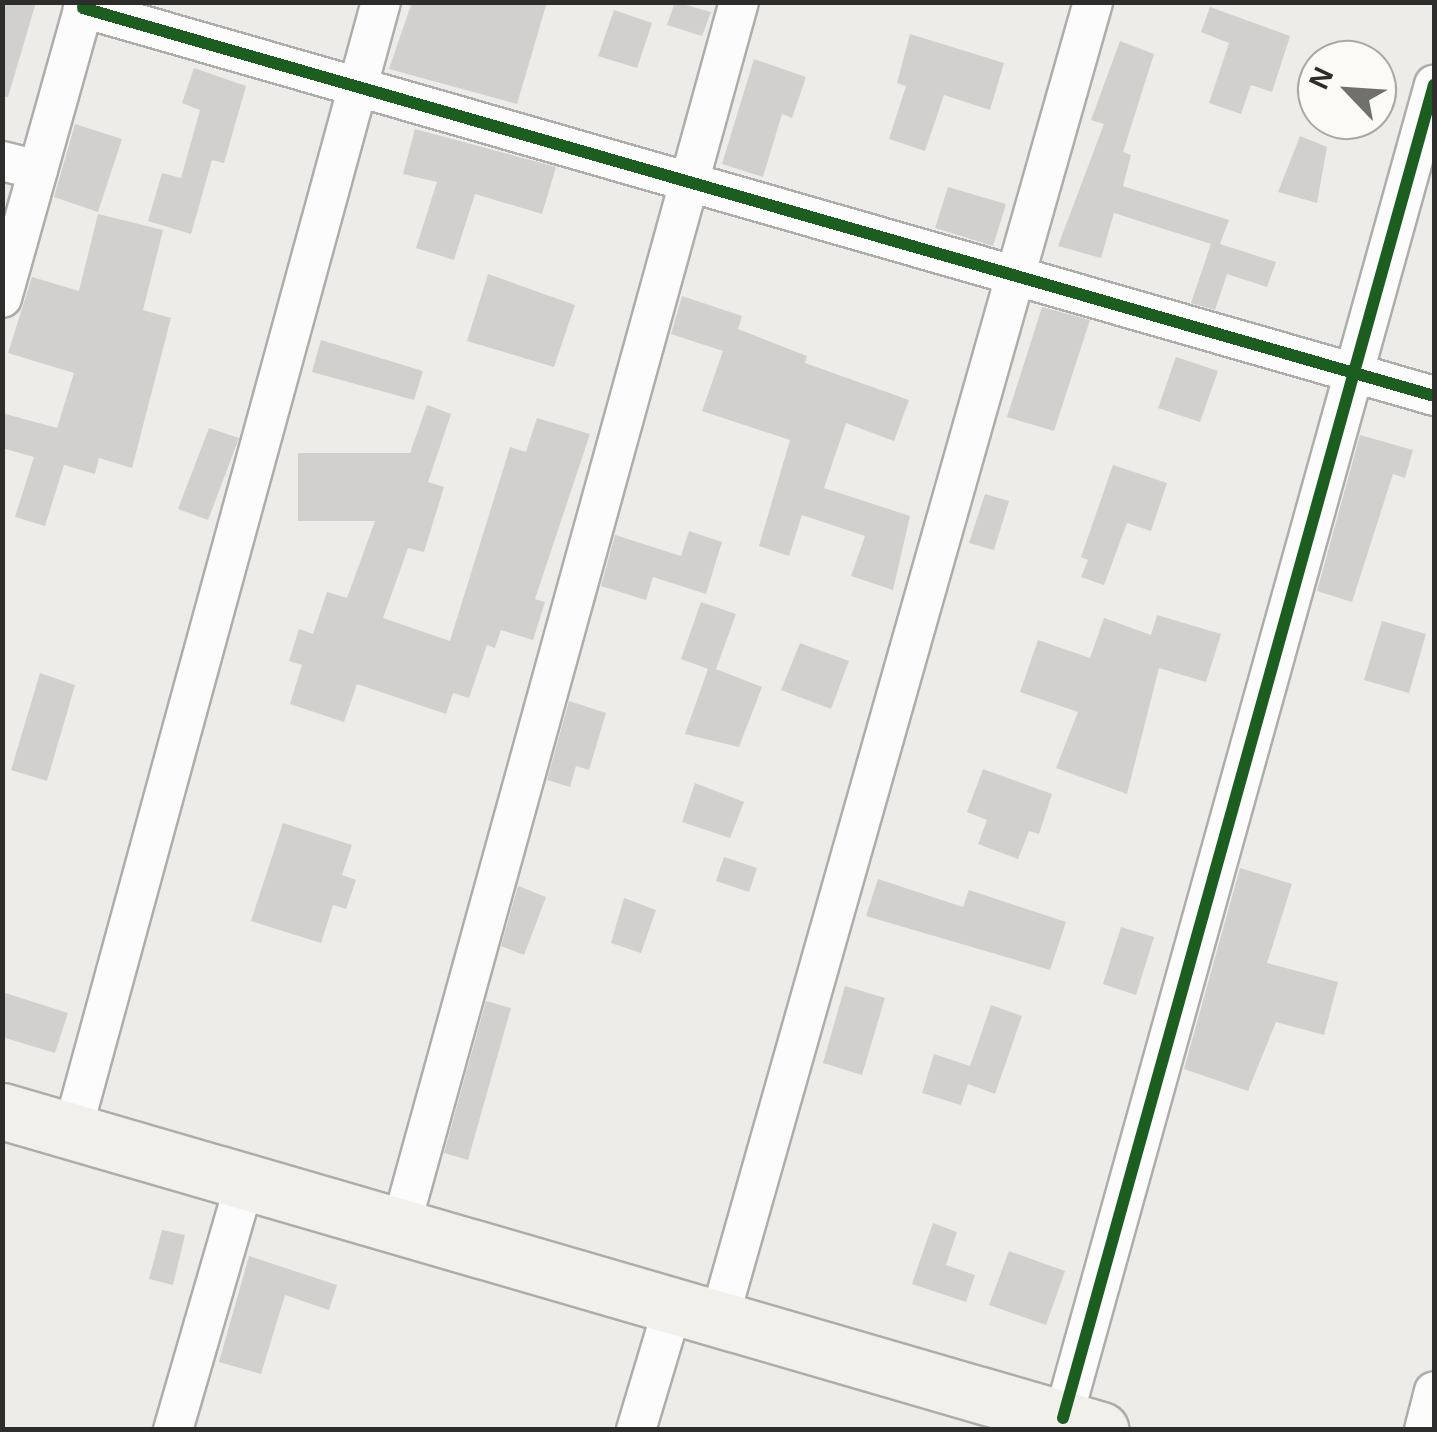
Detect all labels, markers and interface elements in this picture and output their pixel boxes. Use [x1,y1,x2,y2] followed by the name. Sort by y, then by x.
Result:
[1297,40,1397,140] north arrow
[1303,62,1339,94] text: N

